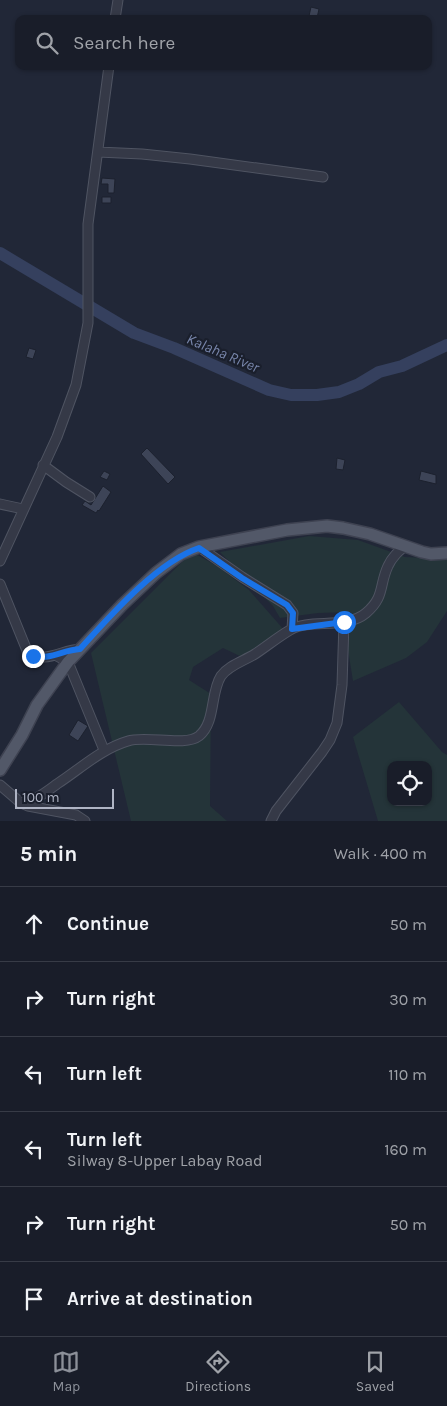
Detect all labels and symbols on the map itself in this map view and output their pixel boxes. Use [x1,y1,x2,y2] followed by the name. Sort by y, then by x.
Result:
[184,330,263,377] water label: Kalaha River
[333,611,356,634] route start
[22,645,45,668] route end
[15,786,114,809] scale bar

